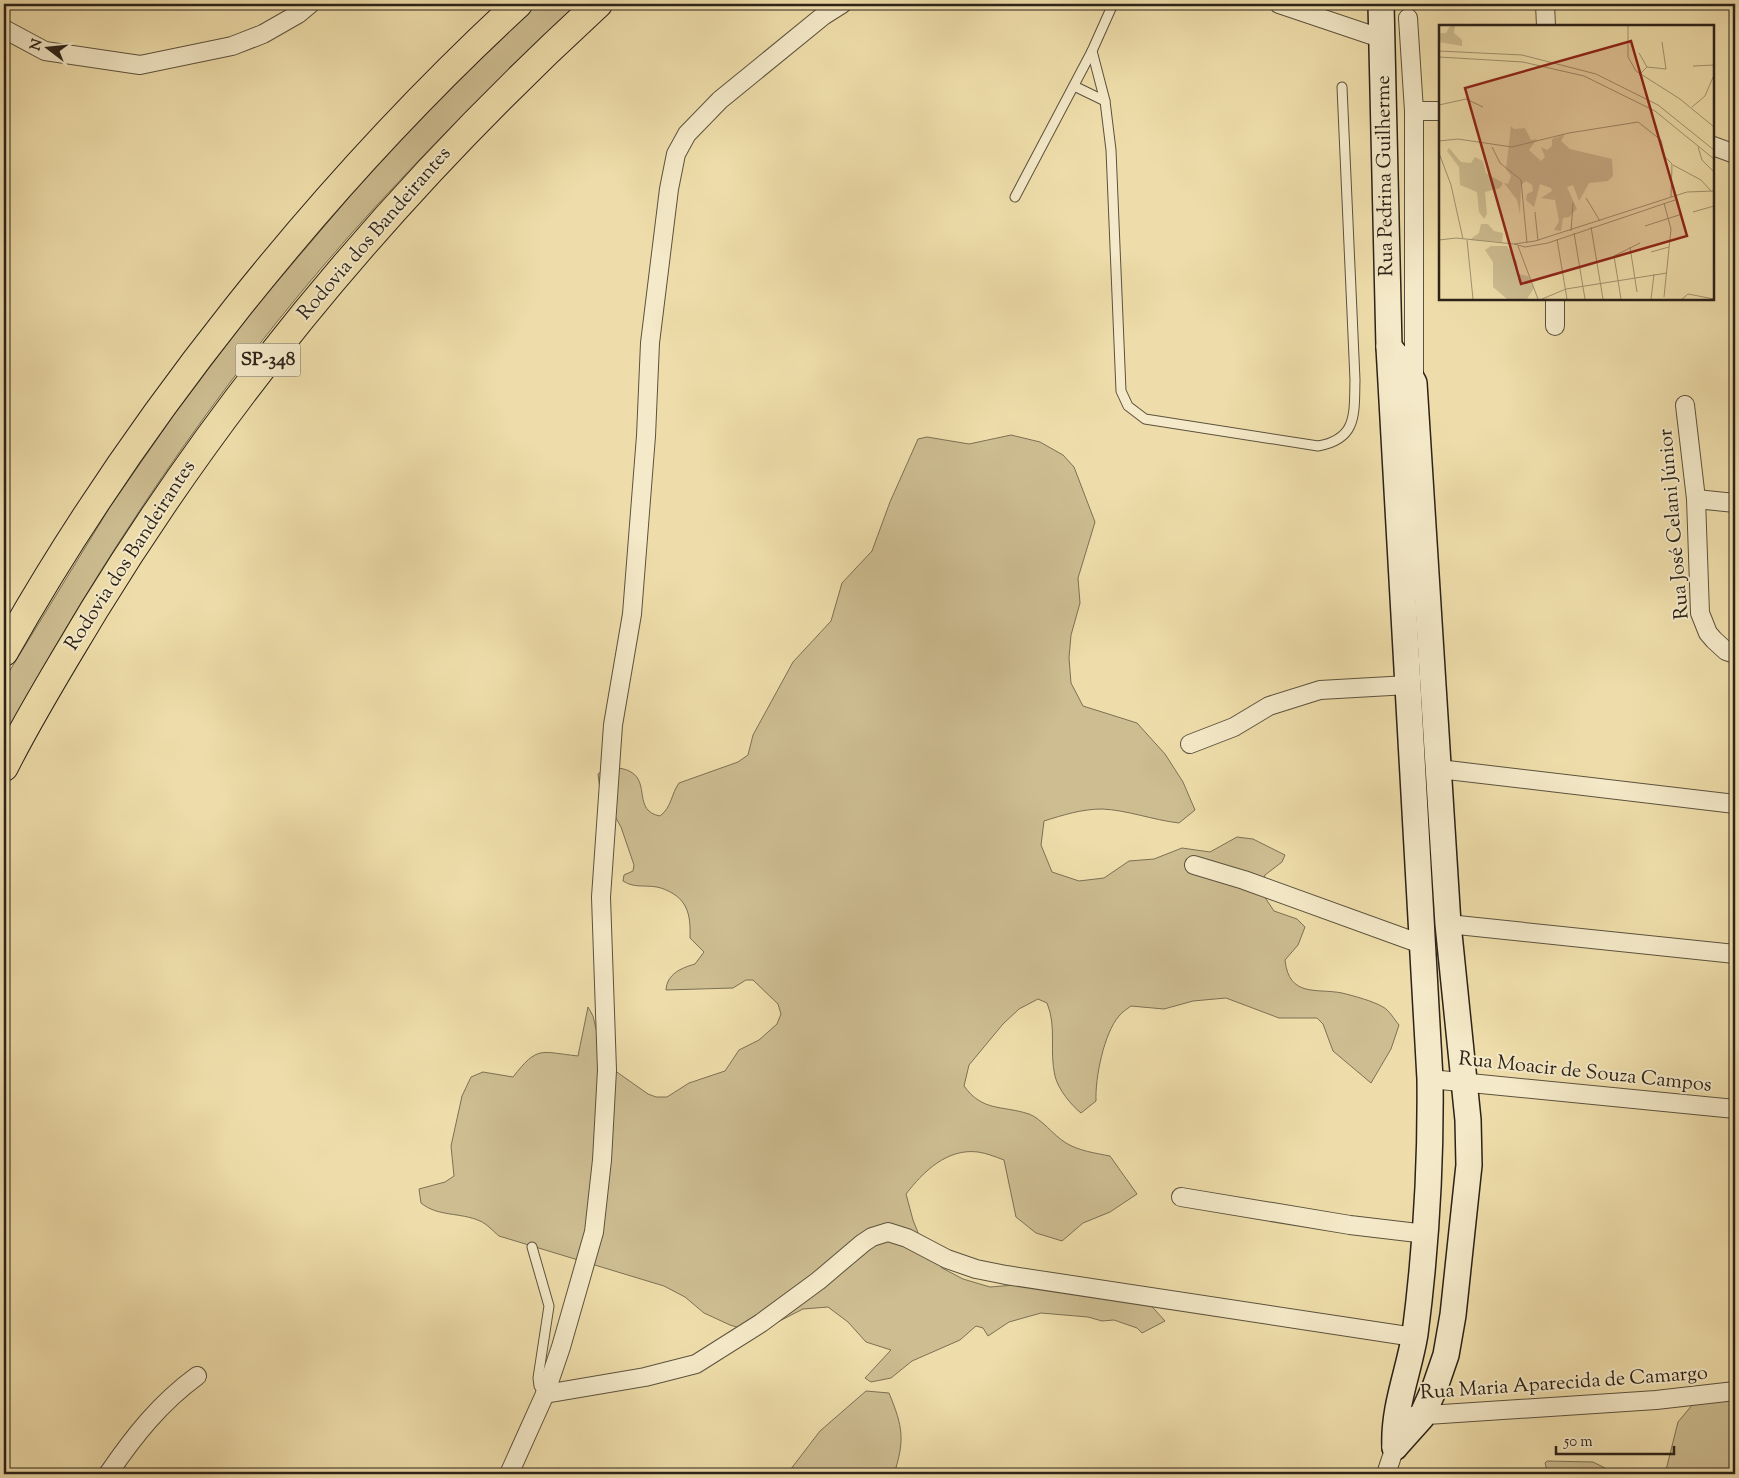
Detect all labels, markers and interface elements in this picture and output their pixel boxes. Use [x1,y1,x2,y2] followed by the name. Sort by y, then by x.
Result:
[22,22,72,72] north arrow
[1439,25,1714,300] inset map
[26,37,49,53] text: N
[1370,75,1402,277] street label: Rua Pedrina Guilherme
[291,141,459,327] street label: Rodovia dos Bandeirantes
[236,344,300,376] road number: SP-348
[1652,427,1698,621] street label: Rua José Celani Júnior
[58,455,204,657] street label: Rodovia dos Bandeirantes
[1457,1045,1713,1101] street label: Rua Moacir de Souza Campos
[1419,1359,1709,1409] street label: Rua Maria Aparecida de Camargo
[1556,1423,1674,1455] scale bar
[1563,1432,1593,1453] text: 50 m

